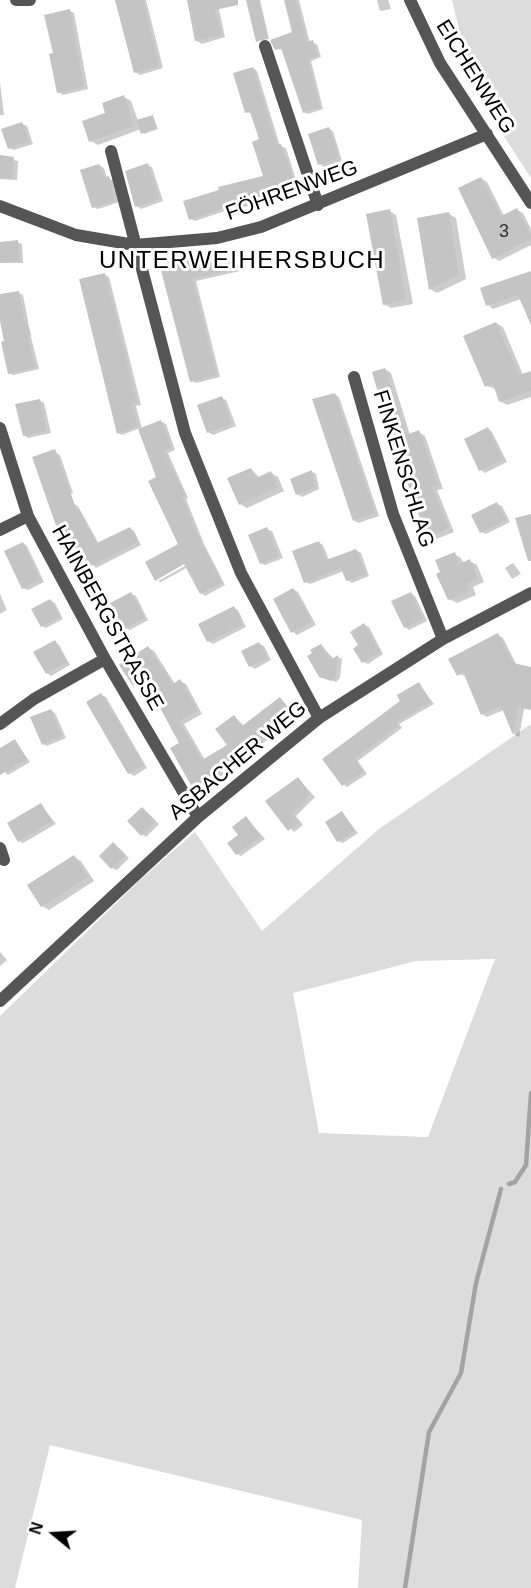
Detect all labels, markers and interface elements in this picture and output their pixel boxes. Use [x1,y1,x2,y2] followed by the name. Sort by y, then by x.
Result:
[430,15,520,139] street label: EICHENWEG
[222,155,362,227] street label: FÖHRENWEG
[499,221,509,243] house number: 3
[99,247,385,275] district label: UNTERWEIHERSBUCH
[367,387,439,551] street label: FINKENSCHLAG
[46,521,168,715] street label: HAINBERGSTRASSE
[164,696,312,826] street label: ASBACHER WEG
[24,1504,84,1564] north arrow
[27,1520,46,1536] text: N

